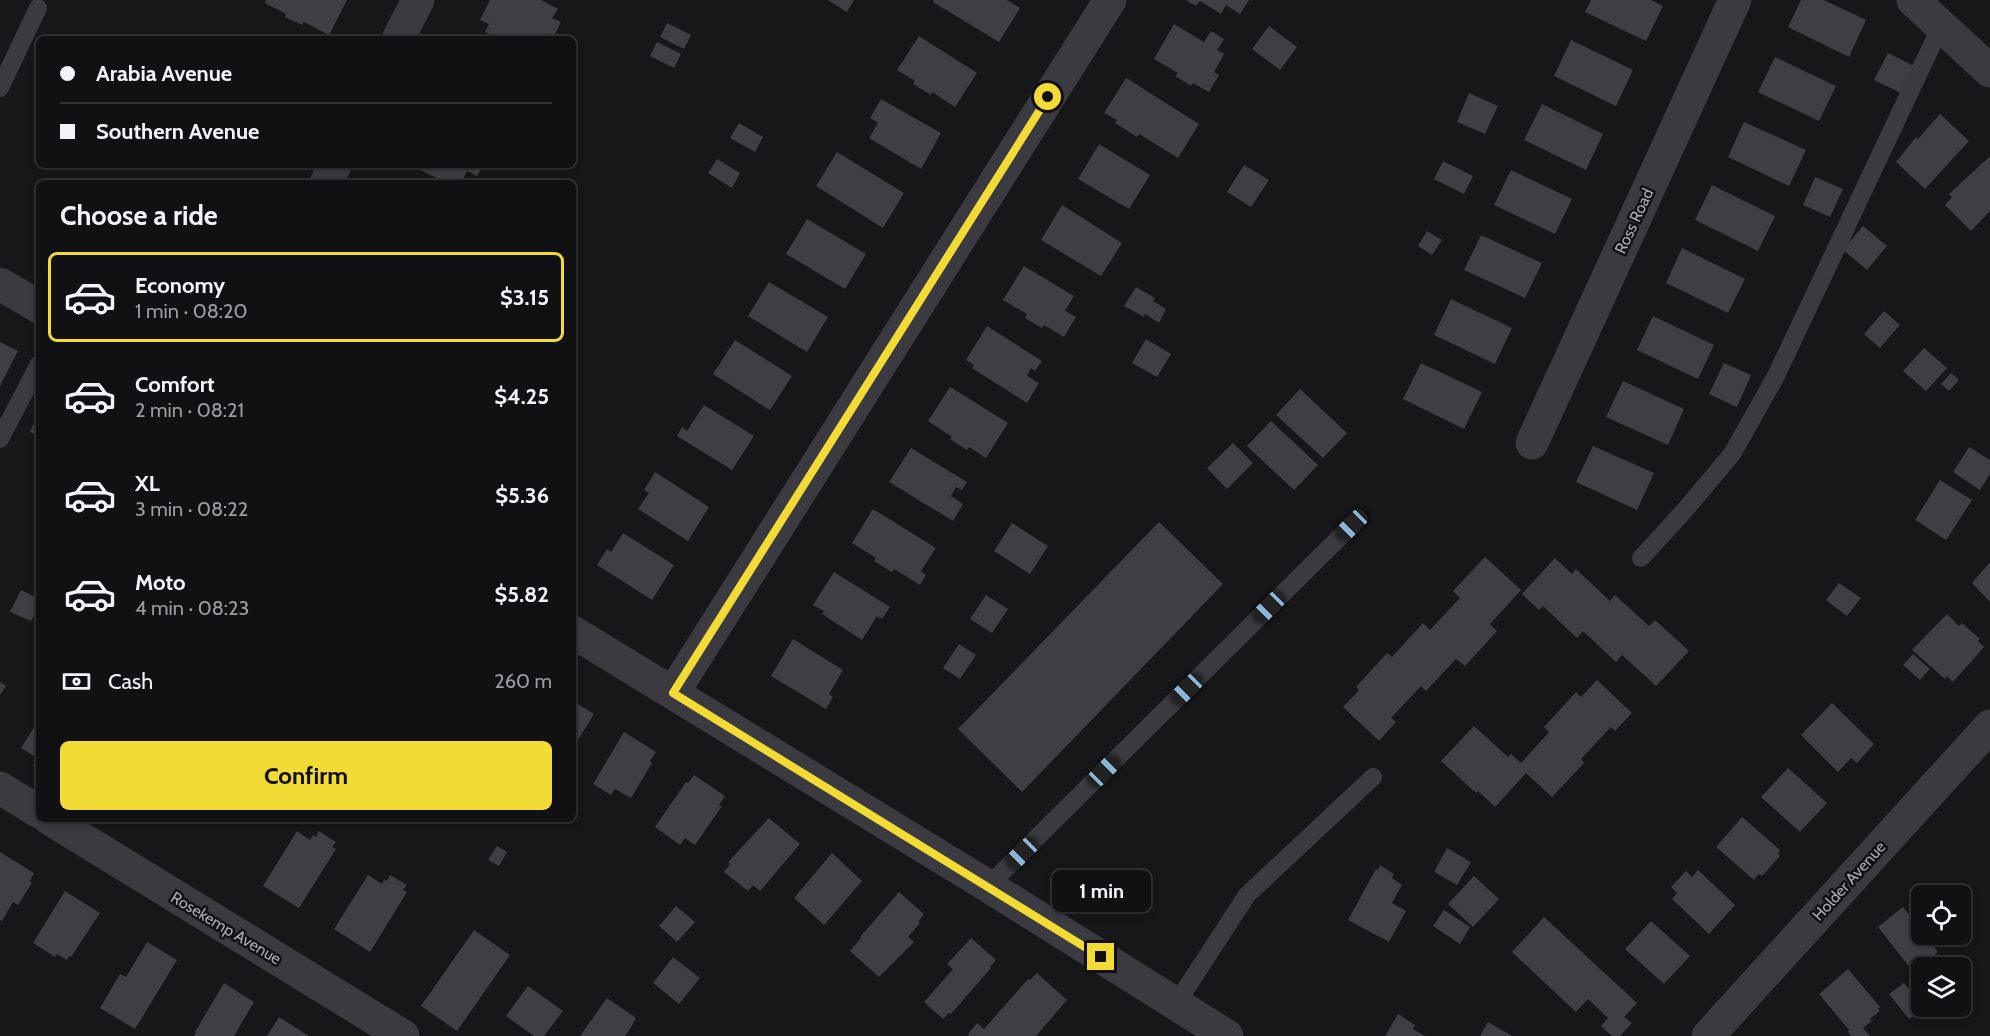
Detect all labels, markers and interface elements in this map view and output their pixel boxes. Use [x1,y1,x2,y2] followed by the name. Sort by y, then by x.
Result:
[96,60,232,87] text: Arabia Avenue
[1034,83,1061,110] route start
[96,118,259,145] text: Southern Avenue
[1611,185,1657,257] street label: Ross Road
[60,199,218,232] text: Choose a ride
[63,270,117,324] icon: car
[135,272,225,299] text: Economy
[500,284,549,311] text: $3.15
[135,299,247,323] text: 1 min · 08:20
[63,369,117,423] icon: car
[135,371,214,398] text: Comfort
[494,383,549,410] text: $4.25
[135,398,244,422] text: 2 min · 08:21
[63,468,117,522] icon: car
[135,470,160,497] text: XL
[495,482,549,509] text: $5.36
[135,497,248,521] text: 3 min · 08:22
[1333,506,1371,544] car
[63,567,117,621] icon: car
[135,569,186,596] text: Moto
[495,581,549,608] text: $5.82
[1250,588,1288,626] car
[135,596,249,620] text: 4 min · 08:23
[60,665,93,698] icon: cash
[108,668,153,695] text: Cash
[494,669,552,693] text: 260 m
[1168,670,1206,708] car
[60,741,552,810] button: Confirm
[1085,752,1123,790] car
[1003,834,1041,872] car
[1808,837,1890,925] street label: Holder Avenue
[1052,870,1150,912] callout: 1 min
[1079,879,1124,903] text: 1 min
[1911,885,1971,1017] map controls
[1911,885,1971,945] button: locate
[167,888,285,968] street label: Rosekemp Avenue
[1087,943,1114,970] route end
[1911,957,1971,1017] button: layers

